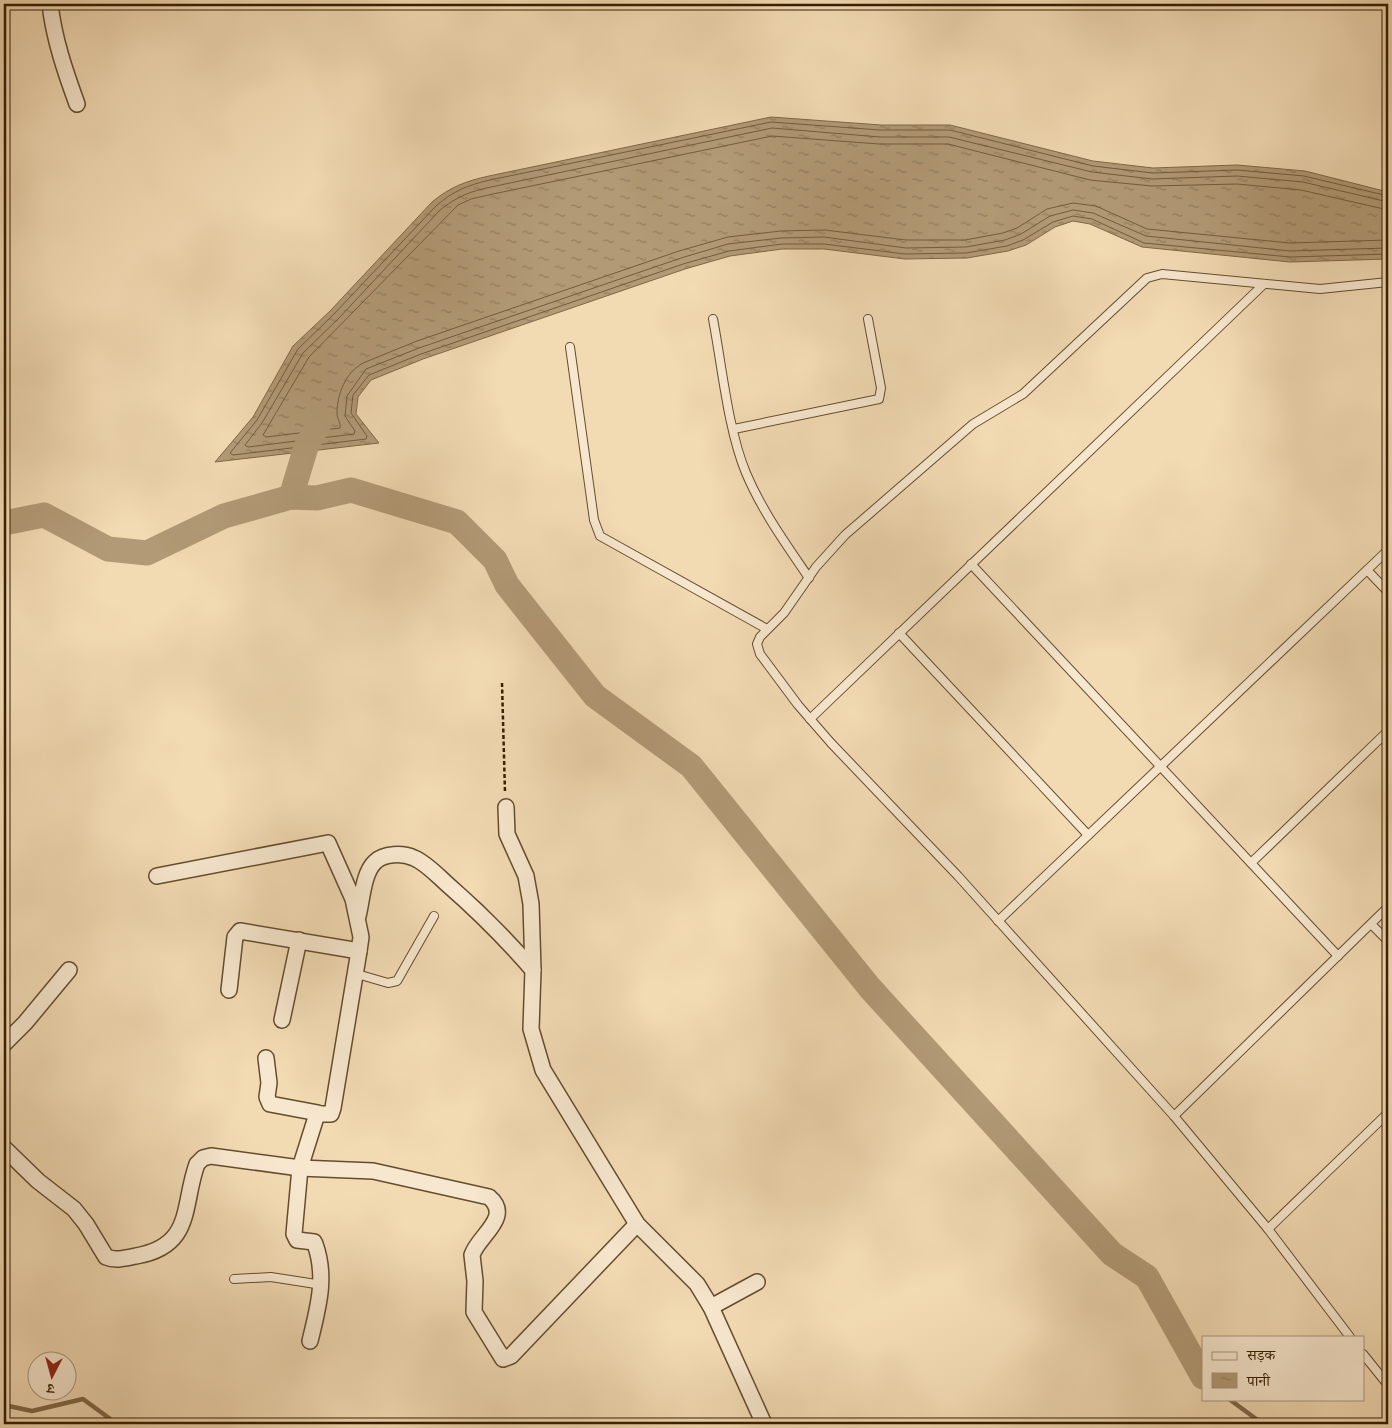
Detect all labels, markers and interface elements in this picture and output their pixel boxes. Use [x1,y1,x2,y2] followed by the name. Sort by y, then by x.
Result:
[1202,1336,1364,1400] legend
[1246,1346,1276,1365] text: सड़क
[28,1350,78,1400] north arrow
[1246,1372,1271,1391] text: पानी
[45,1380,56,1397] text: उ

